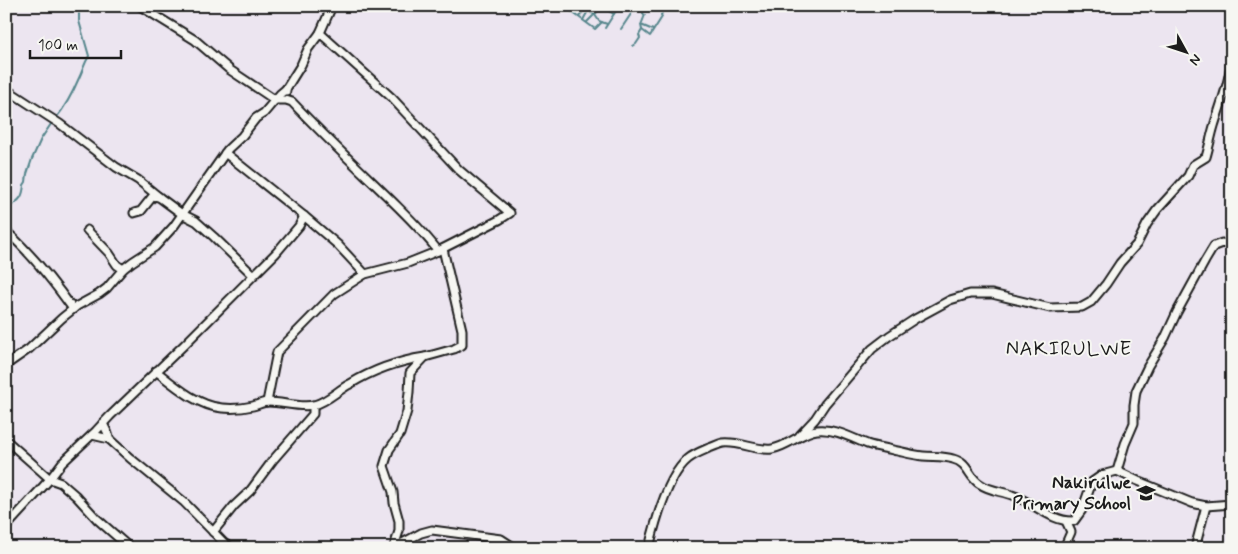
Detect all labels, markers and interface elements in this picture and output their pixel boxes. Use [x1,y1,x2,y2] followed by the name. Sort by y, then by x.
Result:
[30,28,121,60] scale bar
[1160,28,1210,78] north arrow
[38,36,78,56] text: 100 m
[1185,50,1205,69] text: N
[1006,336,1132,363] district label: NAKIRULWE
[1012,471,1131,516] place label: Nakirulwe Primary School
[1135,482,1157,504] school or university icon: Nakirulwe Primary School

